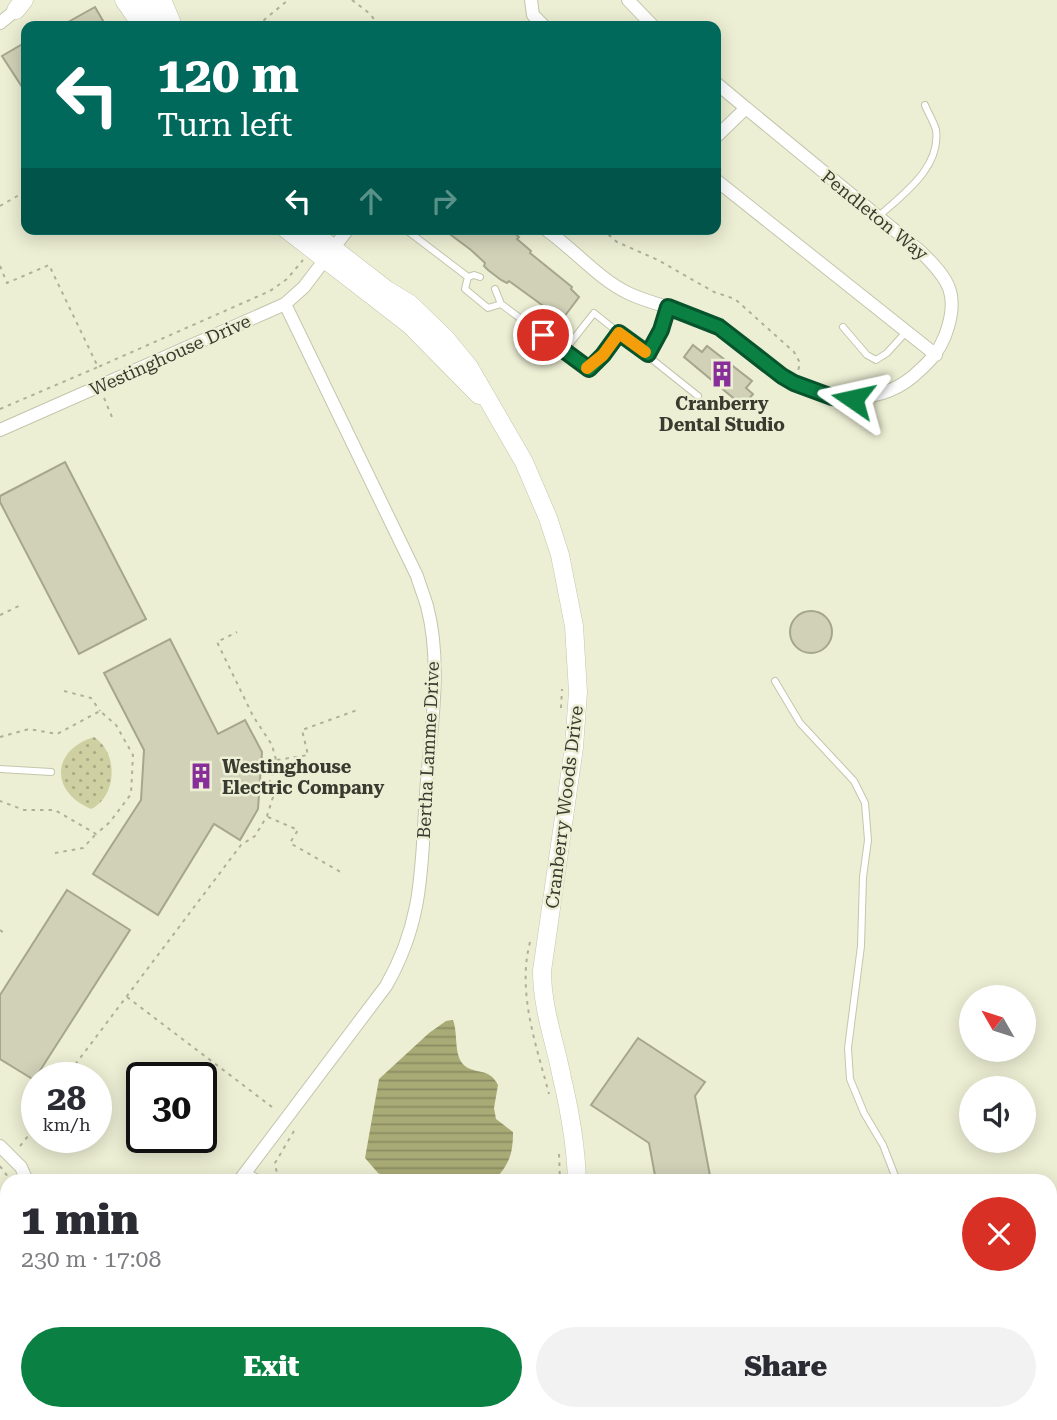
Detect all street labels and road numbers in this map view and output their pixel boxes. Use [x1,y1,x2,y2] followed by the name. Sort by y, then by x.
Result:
[818,166,933,265] street label: Pendleton Way
[86,310,254,400] street label: Westinghouse Drive
[413,661,443,839] street label: Bertha Lamme Drive
[541,704,587,910] street label: Cranberry Woods Drive

